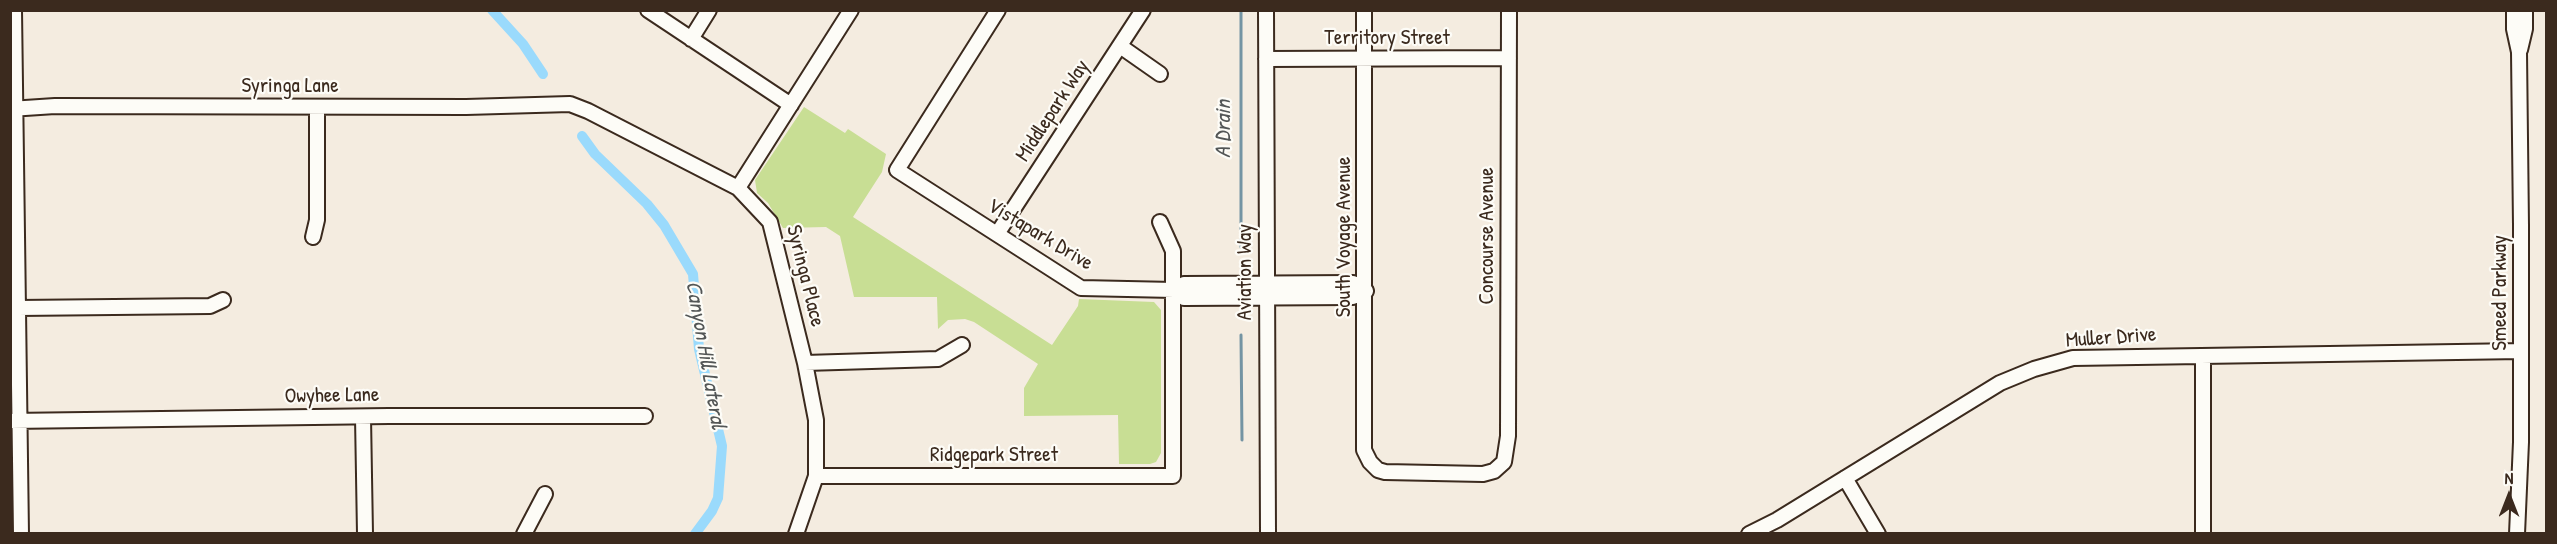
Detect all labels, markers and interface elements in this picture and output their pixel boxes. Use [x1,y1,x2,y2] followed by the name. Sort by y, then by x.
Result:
[1324,25,1450,51] street label: Territory Street
[1011,55,1095,167] street label: Middlepark Way
[241,73,339,99] street label: Syringa Lane
[1211,100,1237,158] water label: A Drain
[1331,157,1357,317] street label: South Voyage Avenue
[1474,167,1500,305] street label: Concourse Avenue
[983,194,1097,276] street label: Vistapark Drive
[780,223,830,329] street label: Syringa Place
[1232,224,1258,320] street label: Aviation Way
[2487,235,2513,351] street label: Smeed Parkway
[679,279,731,431] water label: Canyon Hill Lateral
[2065,322,2157,354] street label: Muller Drive
[285,383,379,409] street label: Owyhee Lane
[930,442,1058,468] street label: Ridgepark Street
[2479,466,2539,526] north arrow
[2505,467,2513,489] text: N

